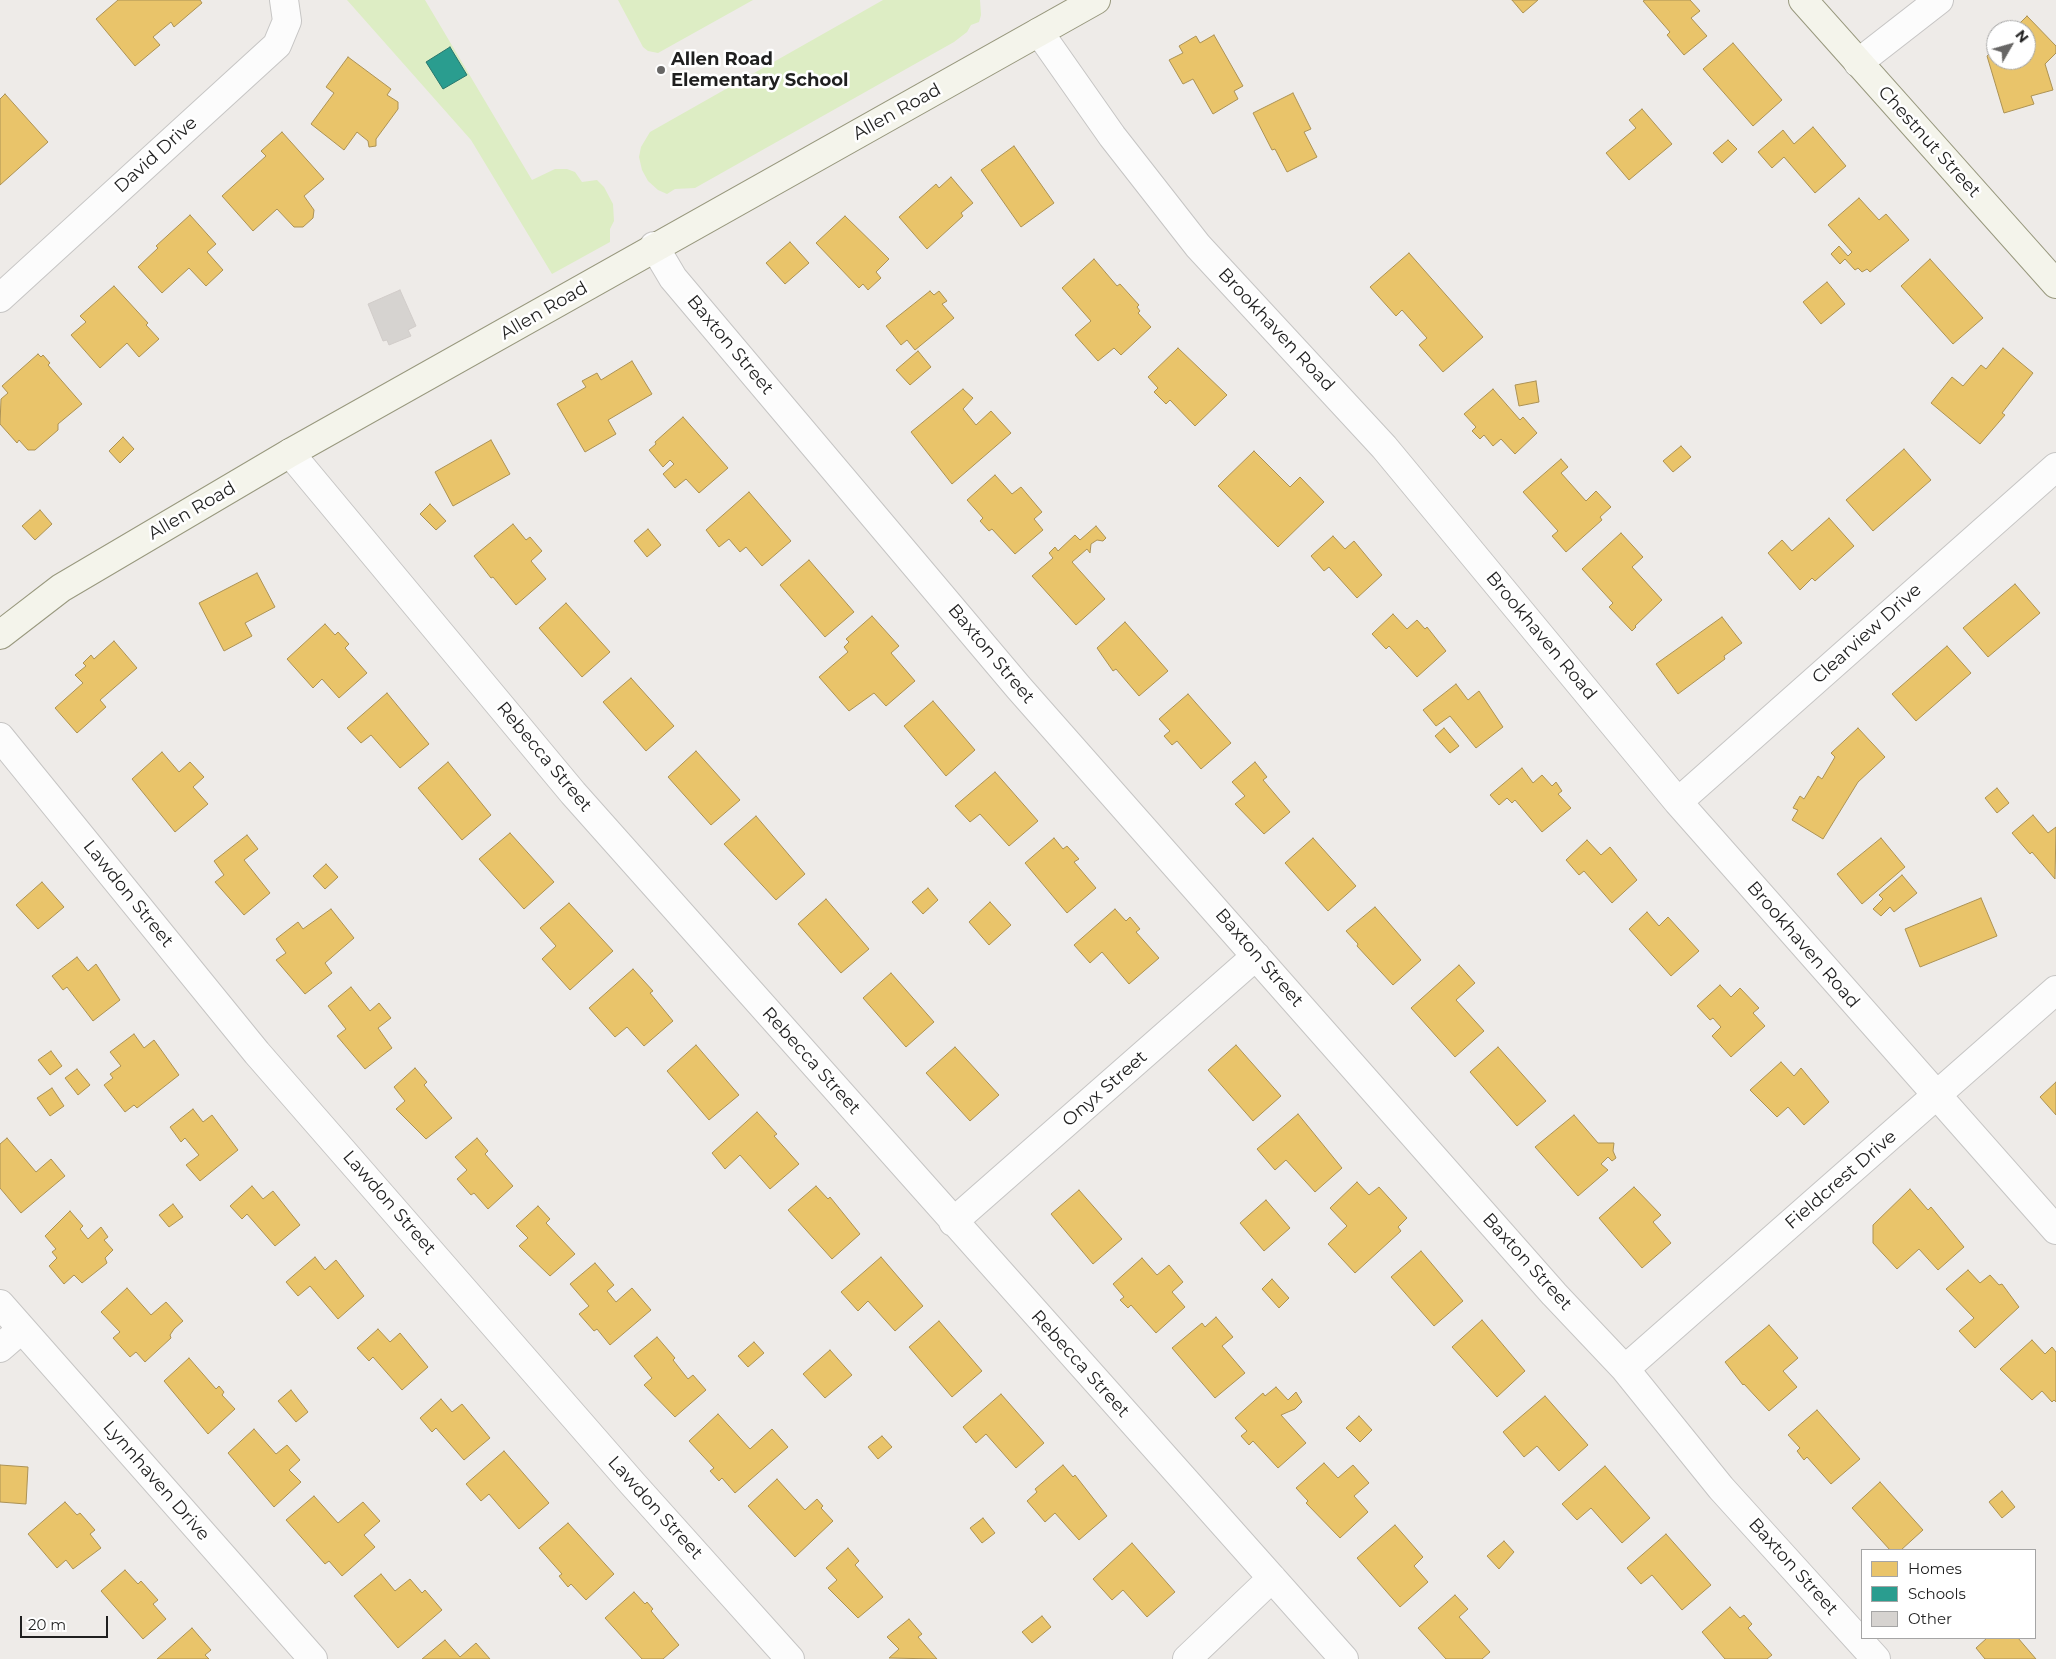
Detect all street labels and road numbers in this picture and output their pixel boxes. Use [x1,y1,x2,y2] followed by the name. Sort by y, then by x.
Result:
[849,79,945,145] street label: Allen Road
[1873,82,1985,202] street label: Chestnut Street
[110,112,202,198] street label: David Drive
[1213,264,1339,396] street label: Brookhaven Road
[496,277,592,345] street label: Allen Road
[682,291,778,399] street label: Baxton Street
[144,477,240,545] street label: Allen Road
[1481,567,1601,705] street label: Brookhaven Road
[1808,579,1926,689] street label: Clearview Drive
[943,600,1039,708] street label: Baxton Street
[492,698,596,816] street label: Rebecca Street
[78,836,178,952] street label: Lawdon Street
[1742,877,1864,1013] street label: Brookhaven Road
[1210,904,1308,1012] street label: Baxton Street
[757,1003,865,1119] street label: Rebecca Street
[1058,1046,1152,1132] street label: Onyx Street
[1781,1126,1901,1234] street label: Fieldcrest Drive
[338,1146,440,1260] street label: Lawdon Street
[1478,1209,1576,1315] street label: Baxton Street
[1026,1306,1134,1422] street label: Rebecca Street
[98,1417,214,1545] street label: Lynnhaven Drive
[603,1452,707,1564] street label: Lawdon Street
[1744,1514,1842,1620] street label: Baxton Street

